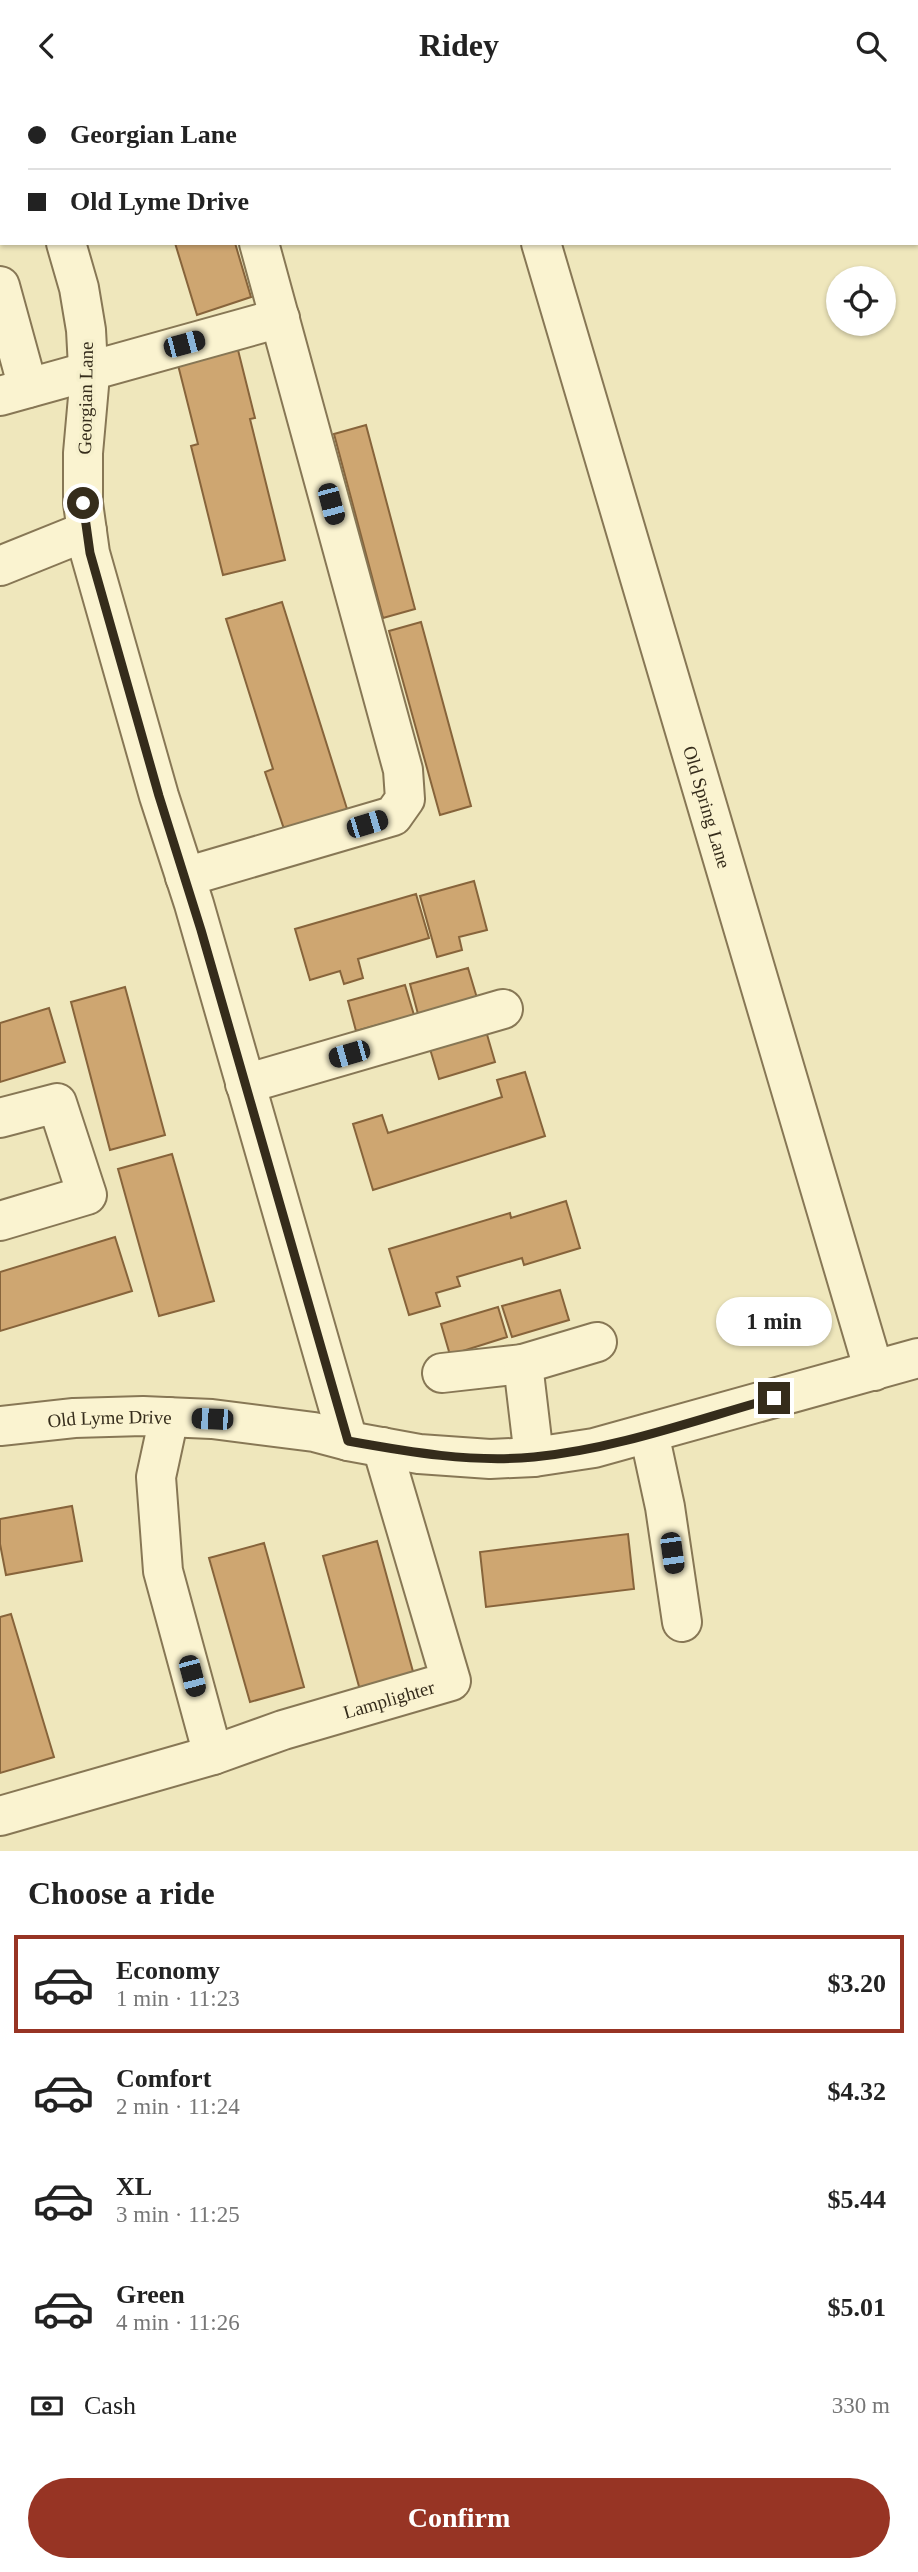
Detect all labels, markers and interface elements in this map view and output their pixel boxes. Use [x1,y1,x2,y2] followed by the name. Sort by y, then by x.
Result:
[28,27,66,65] icon: back
[419,27,499,63] text: Ridey
[852,27,890,65] icon: search
[70,120,237,149] text: Georgian Lane
[70,187,249,216] text: Old Lyme Drive
[826,266,896,336] map controls
[826,266,896,336] button: locate
[161,328,208,360] car
[74,341,97,455] street label: Georgian Lane
[316,481,347,527] car
[67,487,99,519] route start
[679,743,735,871] street label: Old Spring Lane
[344,808,391,840] car
[326,1038,373,1070] car
[716,1297,832,1345] callout: 1 min
[746,1309,802,1334] text: 1 min
[758,1382,790,1414] route end
[46,1406,172,1432] street label: Old Lyme Drive
[191,1408,234,1430] car
[659,1531,686,1575] car
[177,1653,208,1699] car
[341,1676,438,1723] street label: Lamplighter
[28,1875,215,1911] text: Choose a ride
[32,1953,95,2016] icon: car
[116,1956,220,1985] text: Economy
[828,1969,886,1998] text: $3.20
[116,1986,240,2011] text: 1 min · 11:23
[32,2061,95,2124] icon: car
[116,2064,211,2093] text: Comfort
[828,2077,886,2106] text: $4.32
[116,2094,240,2119] text: 2 min · 11:24
[32,2169,95,2232] icon: car
[116,2172,152,2201] text: XL
[828,2185,886,2214] text: $5.44
[116,2202,240,2227] text: 3 min · 11:25
[32,2277,95,2340] icon: car
[116,2280,185,2309] text: Green
[828,2293,886,2322] text: $5.01
[116,2310,240,2335] text: 4 min · 11:26
[28,2387,66,2425] icon: cash
[84,2391,136,2420] text: Cash
[832,2393,890,2418] text: 330 m
[28,2478,890,2558] button: Confirm

